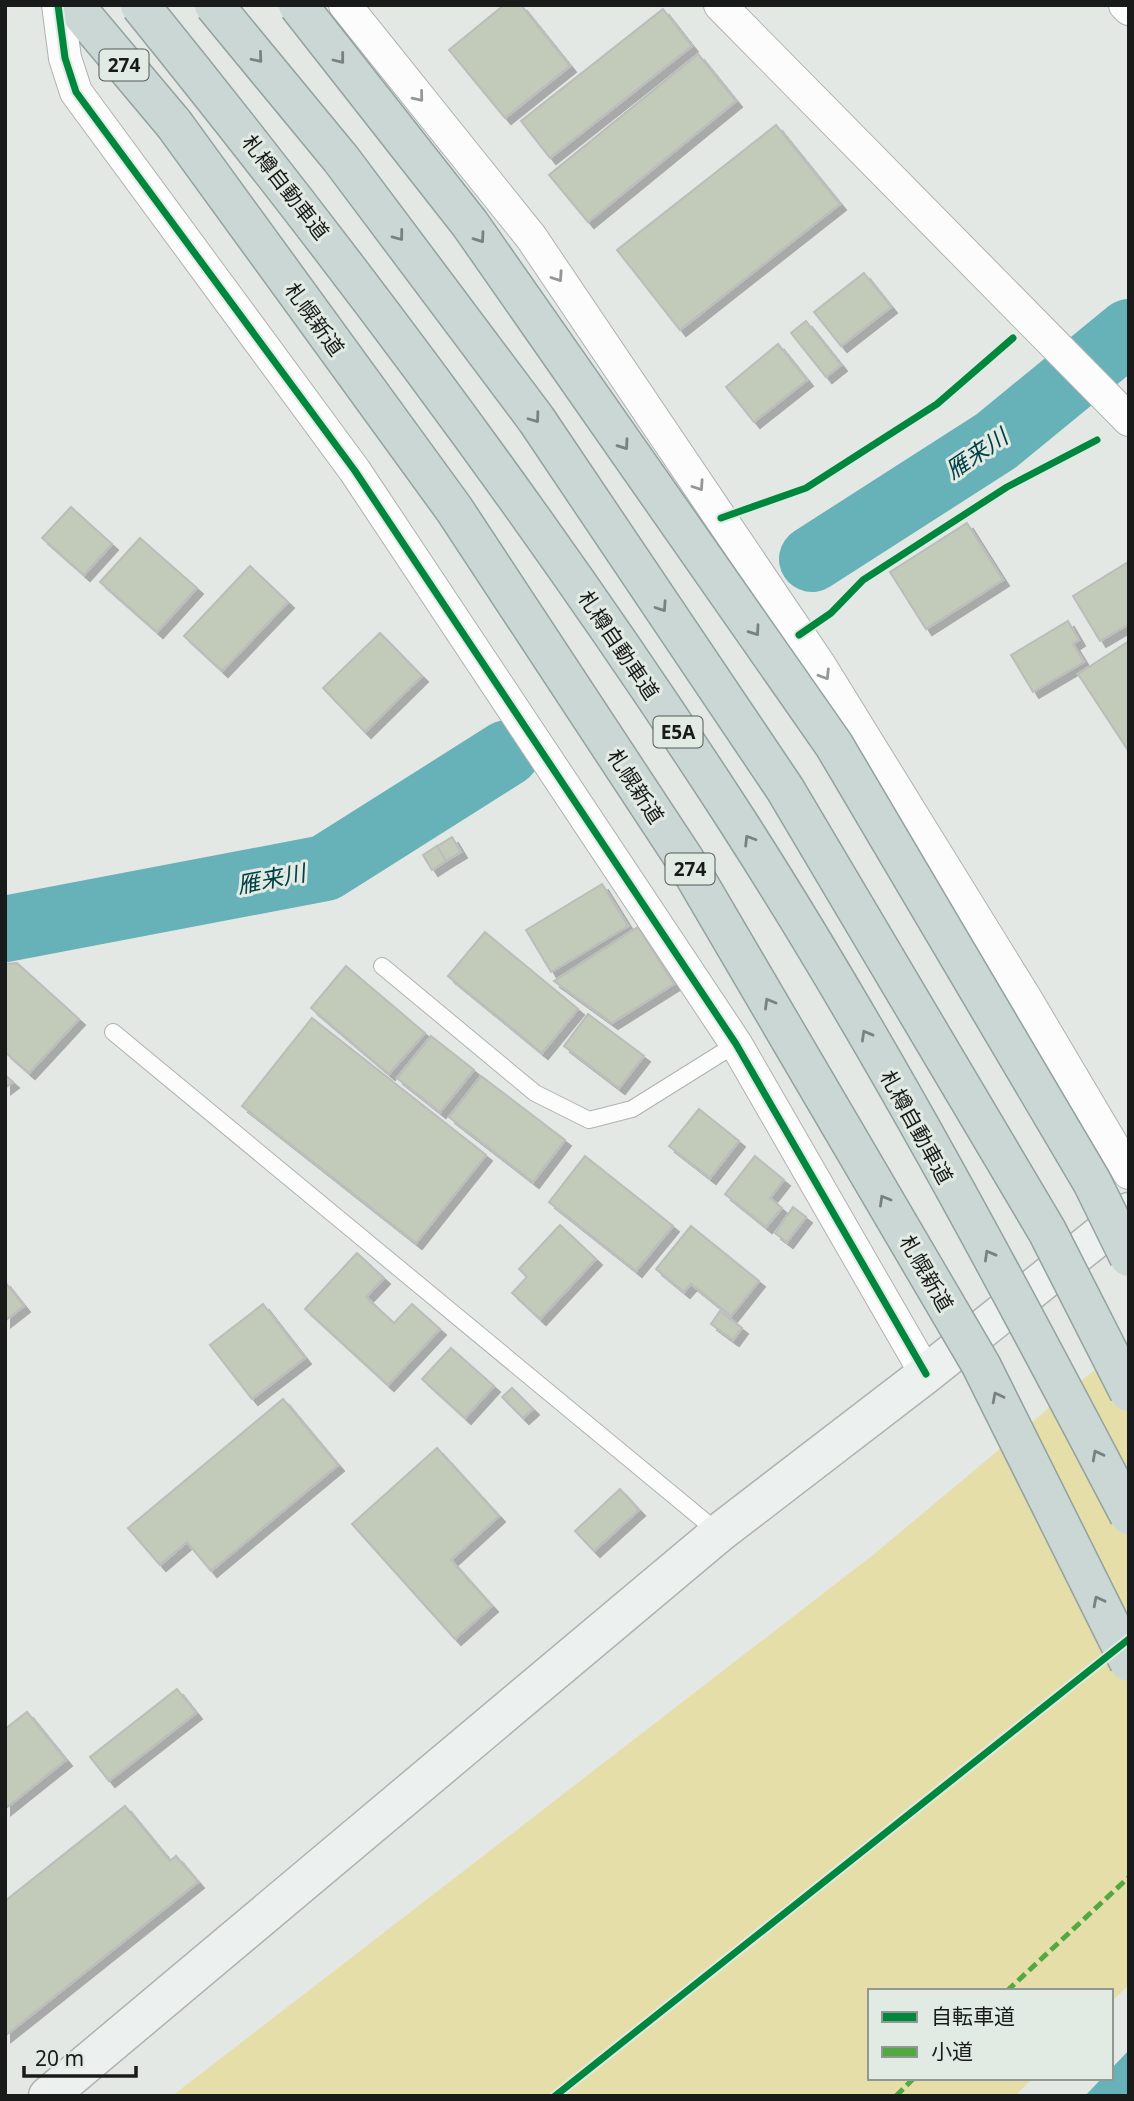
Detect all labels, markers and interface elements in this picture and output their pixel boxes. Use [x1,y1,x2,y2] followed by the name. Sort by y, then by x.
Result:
[100,50,148,80] road number: 274
[249,50,262,62] one-way arrow
[331,51,344,63] one-way arrow
[410,89,423,101] one-way arrow
[236,129,336,245] street label: 札樽自動車道
[391,228,403,241] one-way arrow
[472,230,484,243] one-way arrow
[550,269,563,282] one-way arrow
[279,277,351,361] street label: 札幌新道
[527,410,540,423] one-way arrow
[938,419,1016,486] water label: 雁来川
[616,437,628,450] one-way arrow
[690,478,703,491] one-way arrow
[572,585,666,705] street label: 札樽自動車道
[654,599,667,612] one-way arrow
[747,623,759,636] one-way arrow
[817,667,830,680] one-way arrow
[654,716,702,748] road number: E5A
[601,743,671,829] street label: 札幌新道
[744,835,757,848] one-way arrow
[666,854,714,884] road number: 274
[234,855,311,900] water label: 雁来川
[764,998,777,1011] one-way arrow
[861,1030,874,1043] one-way arrow
[874,1065,960,1189] street label: 札樽自動車道
[879,1194,892,1207] one-way arrow
[894,1230,960,1316] street label: 札幌新道
[984,1249,998,1262] one-way arrow
[991,1392,1005,1404] one-way arrow
[1092,1450,1106,1462] one-way arrow
[1093,1596,1107,1608] one-way arrow
[868,1989,1113,2080] legend
[931,2002,1015,2030] text: 自転車道
[24,2035,136,2078] scale bar
[931,2037,973,2065] text: 小道
[35,2044,84,2072] text: 20 m

